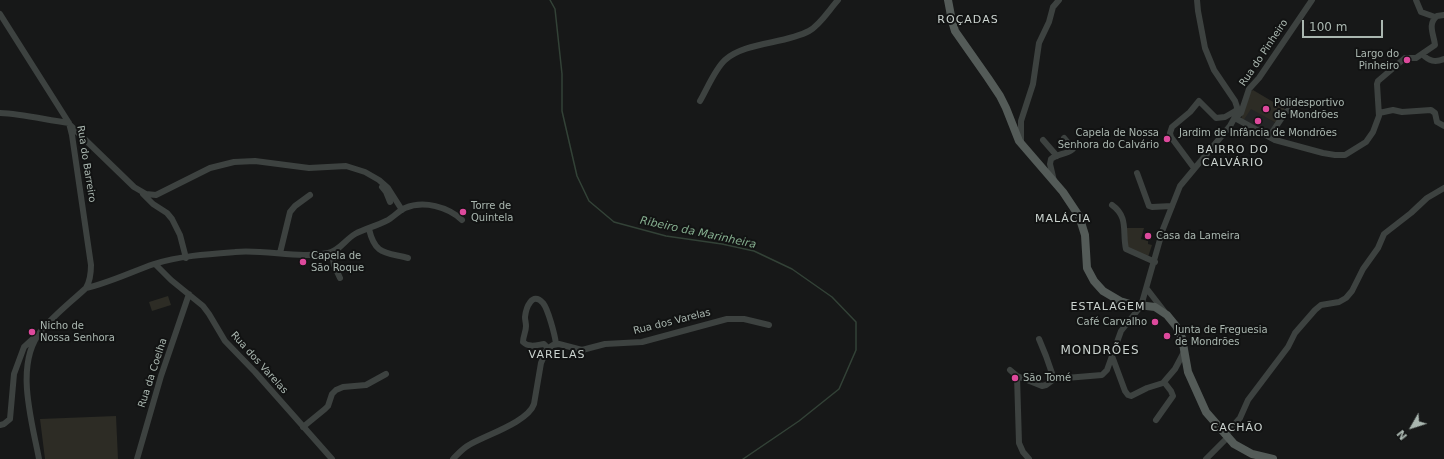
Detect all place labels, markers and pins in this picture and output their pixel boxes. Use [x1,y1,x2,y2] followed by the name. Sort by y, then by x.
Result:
[1355,48,1399,72] place label: Largo do Pinheiro
[1402,55,1412,65] marker: Largo do Pinheiro
[1274,97,1344,120] place label: Polidesportivo de Mondrões
[1261,104,1271,114] marker: Polidesportivo de Mondrões
[1253,116,1263,126] marker: Jardim de Infância de Mondrões
[1058,127,1159,150] place label: Capela de Nossa Senhora do Calvário
[1179,127,1337,139] place label: Jardim de Infância de Mondrões
[1162,134,1172,144] marker: Capela de Nossa Senhora do Calvário
[471,200,513,224] place label: Torre de Quintela
[458,207,468,217] marker: Torre de Quintela
[1156,230,1240,242] place label: Casa da Lameira
[1143,231,1153,241] marker: Casa da Lameira
[311,250,364,274] place label: Capela de São Roque
[298,257,308,267] marker: Capela de São Roque
[1077,316,1147,328] place label: Café Carvalho
[1150,317,1160,327] marker: Café Carvalho
[40,320,115,344] place label: Nicho de Nossa Senhora
[1175,324,1268,348] place label: Junta de Freguesia de Mondrões
[27,327,37,337] marker: Nicho de Nossa Senhora
[1162,331,1172,341] marker: Junta de Freguesia de Mondrões
[1023,372,1071,384] place label: São Tomé
[1010,373,1020,383] marker: São Tomé

